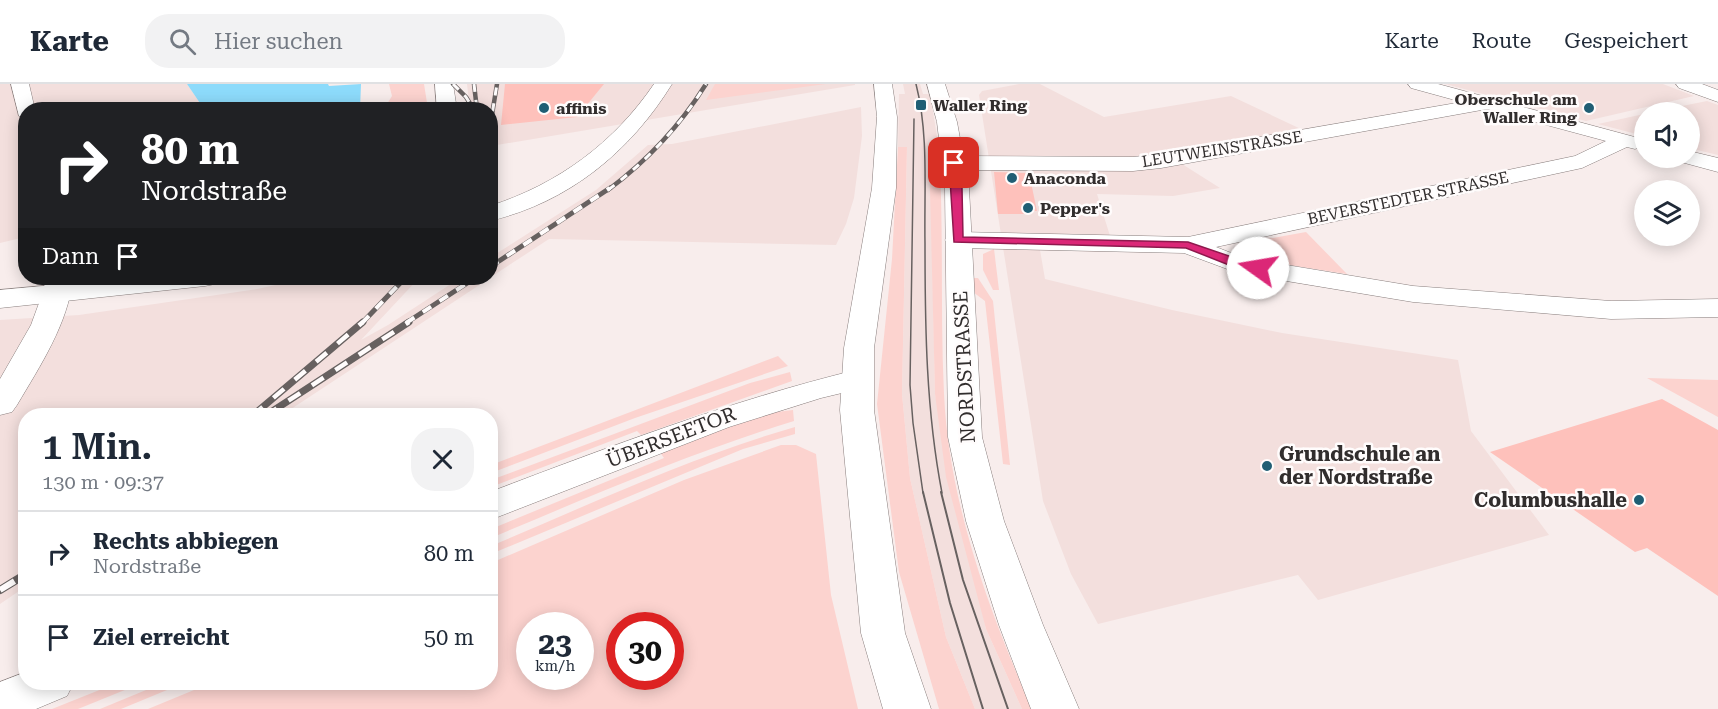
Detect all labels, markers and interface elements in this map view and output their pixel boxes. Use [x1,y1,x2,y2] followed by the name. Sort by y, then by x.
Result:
[145,14,565,68] search box
[30,25,109,58] text: Karte
[166,25,199,58] icon: search
[214,29,343,54] text: Hier suchen
[1384,29,1439,53] text: Karte
[1472,29,1531,53] text: Route
[1564,29,1688,53] text: Gespeichert
[1455,90,1578,127] place label: Oberschule am Waller Ring
[933,96,1027,115] place label: Waller Ring
[914,98,928,112] marker: Waller Ring
[556,99,606,118] place label: affinis
[537,101,551,115] marker: affinis
[1582,101,1596,115] marker: Oberschule am Waller Ring
[1634,102,1700,246] map controls
[1634,102,1700,168] button: sound
[141,125,239,174] text: 80 m
[42,126,120,204] icon: right
[1140,127,1304,171] street label: LEUTWEINSTRASSE
[928,137,979,188] pin
[937,146,970,179] icon: arrive
[1306,167,1510,229] street label: BEVERSTEDTER STRASSE
[1024,169,1107,188] place label: Anaconda
[1005,171,1019,185] marker: Anaconda
[141,175,287,207] text: Nordstraße
[1634,180,1700,246] button: layers
[1040,199,1110,218] place label: Pepper's
[1021,201,1035,215] marker: Pepper's
[1226,236,1290,300] position arrow
[111,240,144,273] icon: arrive
[42,244,99,269] text: Dann
[948,290,980,444] street label: NORDSTRASSE
[603,401,739,473] street label: ÜBERSEETOR
[42,426,152,468] text: 1 Min.
[411,428,474,491] button: close
[1279,442,1441,489] place label: Grundschule an der Nordstraße
[1260,459,1274,473] marker: Grundschule an der Nordstraße
[42,470,164,494] text: 130 m · 09:37
[1474,488,1627,512] place label: Columbushalle
[1632,493,1646,507] marker: Columbushalle
[93,529,279,554] text: Rechts abbiegen
[42,537,75,570] icon: right
[424,541,474,566] text: 80 m
[93,554,201,578] text: Nordstraße
[606,612,684,690] speed limit sign: 30
[42,621,75,654] icon: arrive
[93,625,229,650] text: Ziel erreicht
[424,625,474,650] text: 50 m
[538,626,572,661] text: 23
[535,657,575,675] text: km/h

